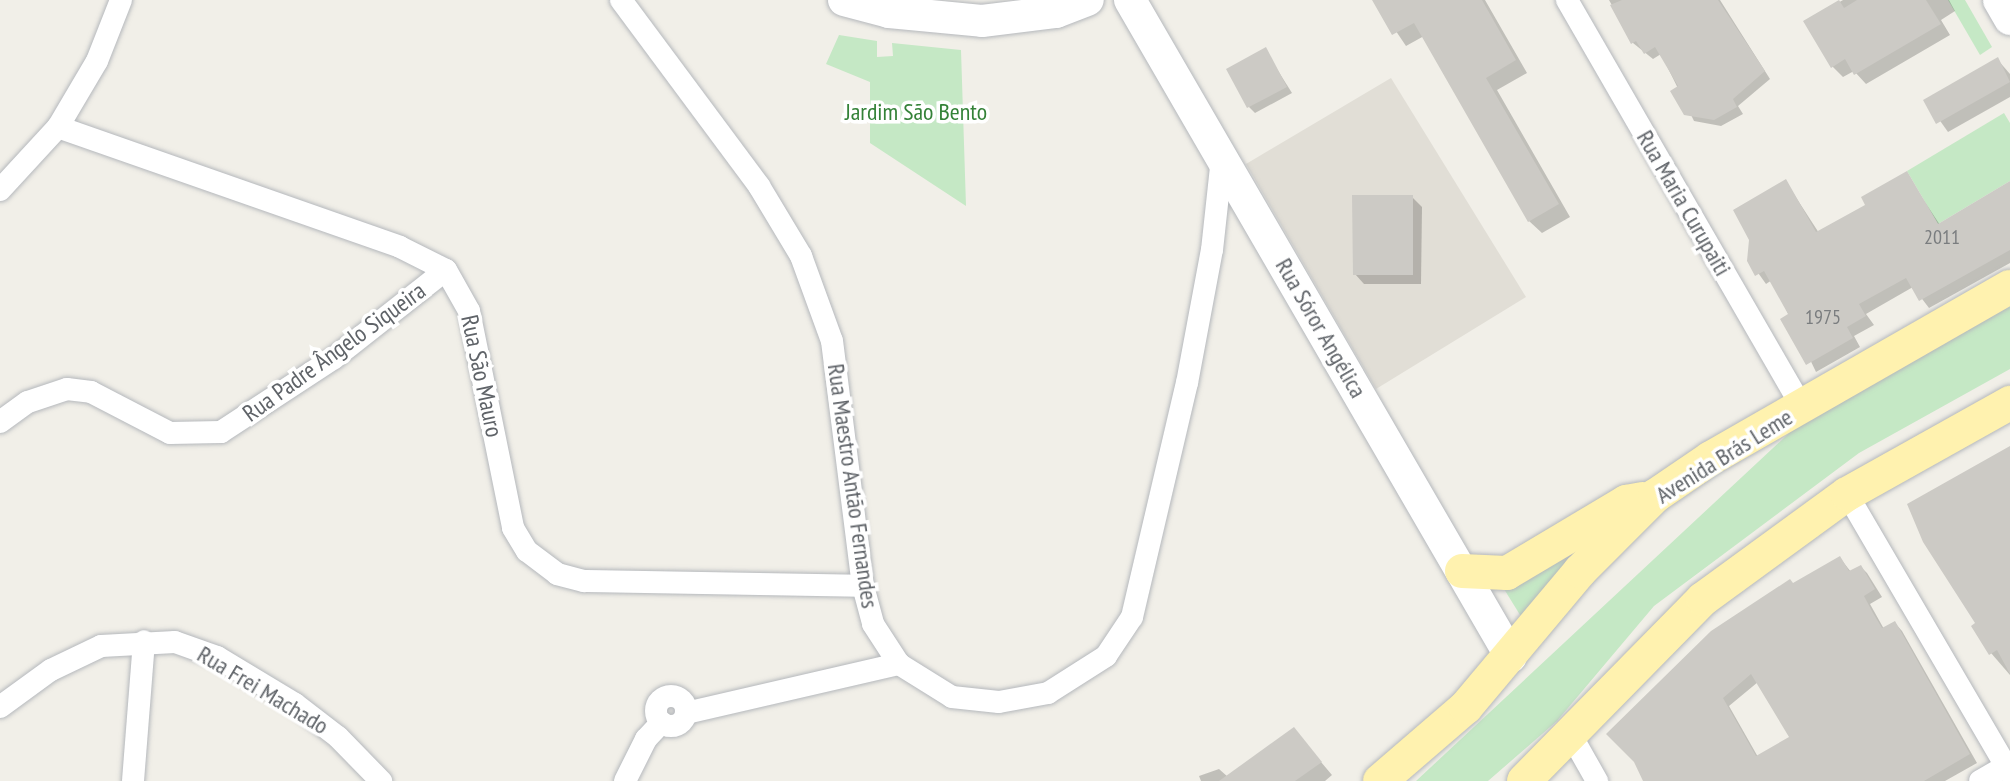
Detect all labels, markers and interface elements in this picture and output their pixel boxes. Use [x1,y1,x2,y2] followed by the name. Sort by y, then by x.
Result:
[845,98,987,126] park label: Jardim São Bento
[1631,125,1737,281] street label: Rua Maria Curupaiti
[1924,225,1960,249] house number: 2011
[1269,253,1373,403] street label: Rua Sóror Angélica
[237,276,431,428] street label: Rua Padre Ângelo Siqueira
[1805,305,1841,329] house number: 1975
[455,312,509,440] street label: Rua São Mauro
[822,362,884,610] street label: Rua Maestro Antão Fernandes
[1650,403,1798,509] street label: Avenida Brás Leme
[192,640,334,740] street label: Rua Frei Machado

